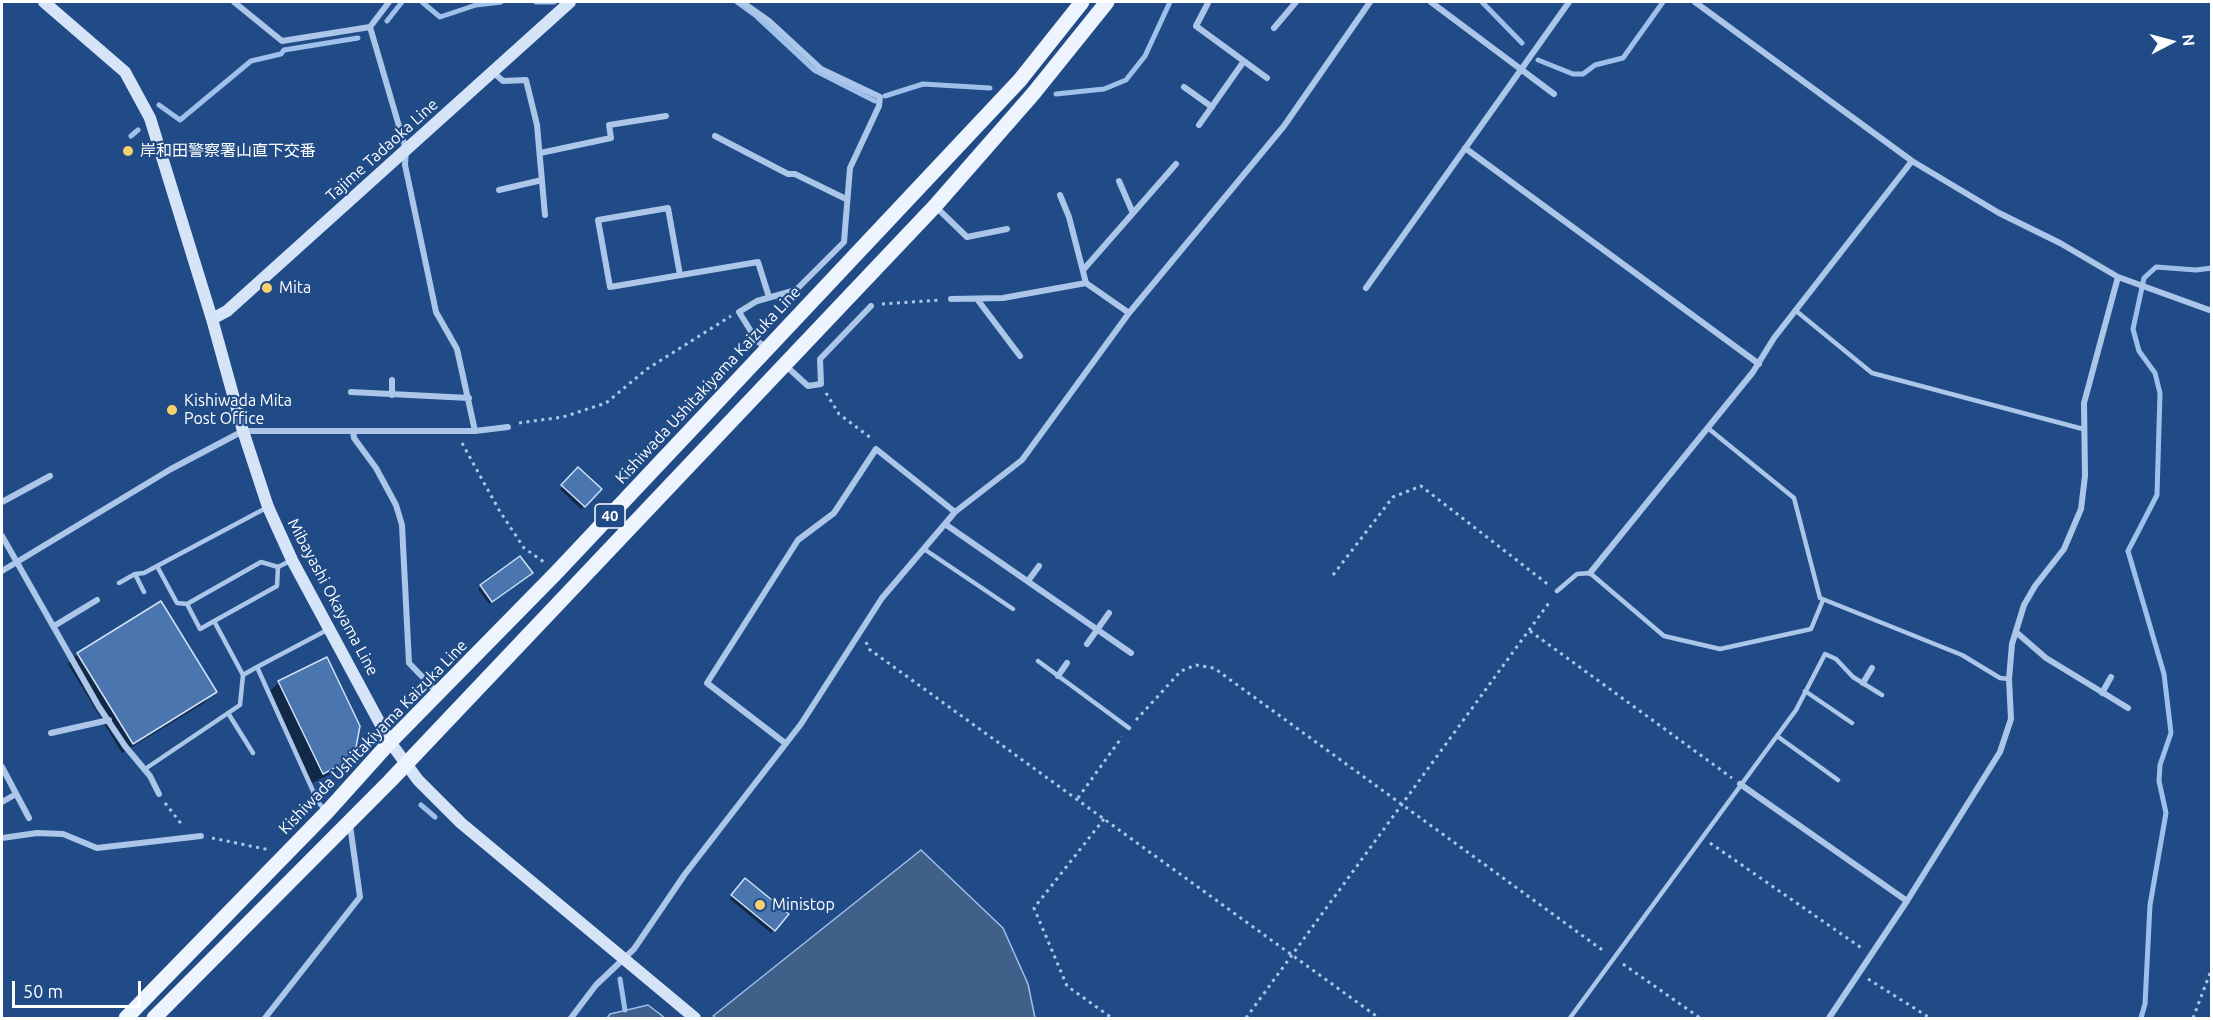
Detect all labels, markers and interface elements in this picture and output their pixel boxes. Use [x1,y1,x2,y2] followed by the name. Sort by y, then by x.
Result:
[2141,12,2201,72] north arrow
[2179,33,2198,47] text: N
[322,95,442,205] street label: Tajime Tadaoka Line
[140,141,316,161] place label: 岸和田警察署山直下交番
[121,144,135,158] marker: 岸和田警察署山直下交番
[279,278,311,298] place label: Mita
[260,281,274,295] marker: Mita
[611,282,805,488] street label: Kishiwada Ushitakiyama Kaizuka Line
[184,391,292,429] place label: Kishiwada Mita Post Office
[165,403,179,417] marker: Kishiwada Mita Post Office
[595,504,625,528] road number: 40
[283,515,383,679] street label: Mibayashi Okayama Line
[275,636,471,838] street label: Kishiwada Ushitakiyama Kaizuka Line
[772,895,835,915] place label: Ministop
[753,898,767,912] marker: Ministop
[15,969,144,1007] scale bar
[23,981,63,1001] text: 50 m

